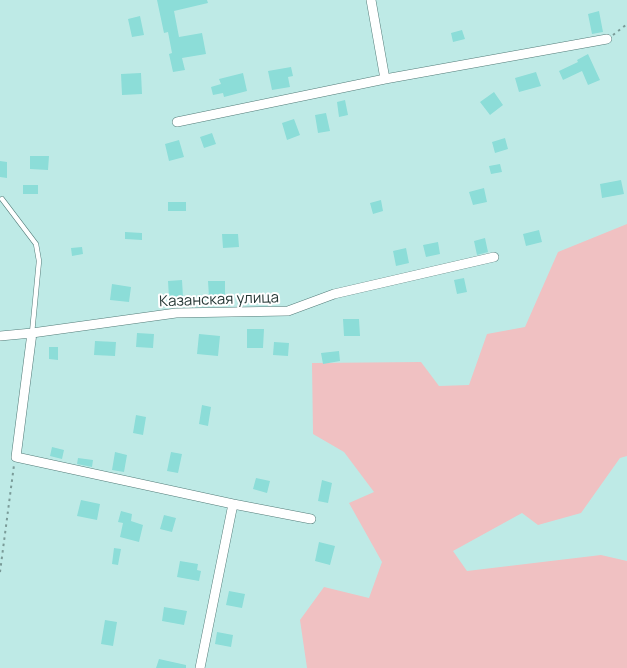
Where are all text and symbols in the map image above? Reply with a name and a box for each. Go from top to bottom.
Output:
street label: Казанская улица [159,289,279,311]

